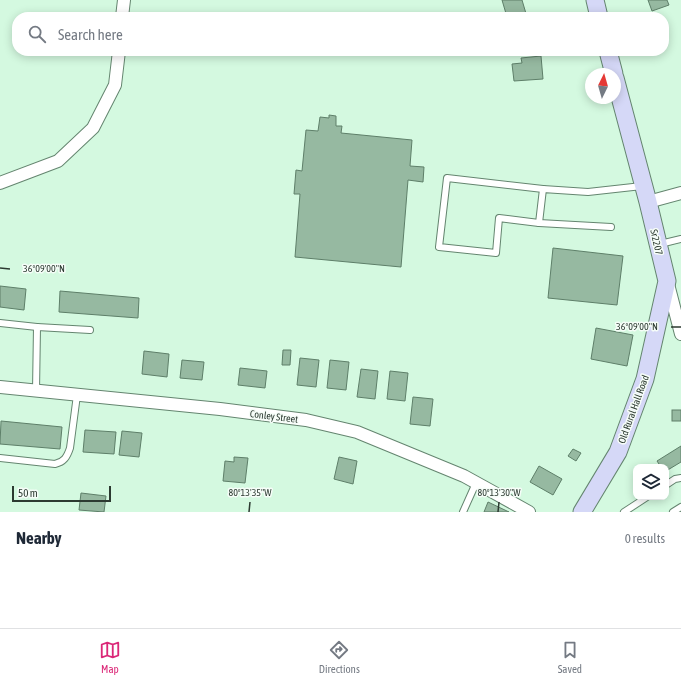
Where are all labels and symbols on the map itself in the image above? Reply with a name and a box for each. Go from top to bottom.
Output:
north arrow [585,68,621,104]
street label: Sr2207 [648,228,665,256]
text: 36°09'00"N [23,263,65,274]
text: 36°09'00"N [616,321,658,332]
street label: Old Rural Hall Road [616,373,651,445]
street label: Conley Street [249,408,299,425]
scale bar [12,484,111,503]
text: 80°13'35"W [228,487,272,498]
text: 80°13'30"W [477,487,521,498]

